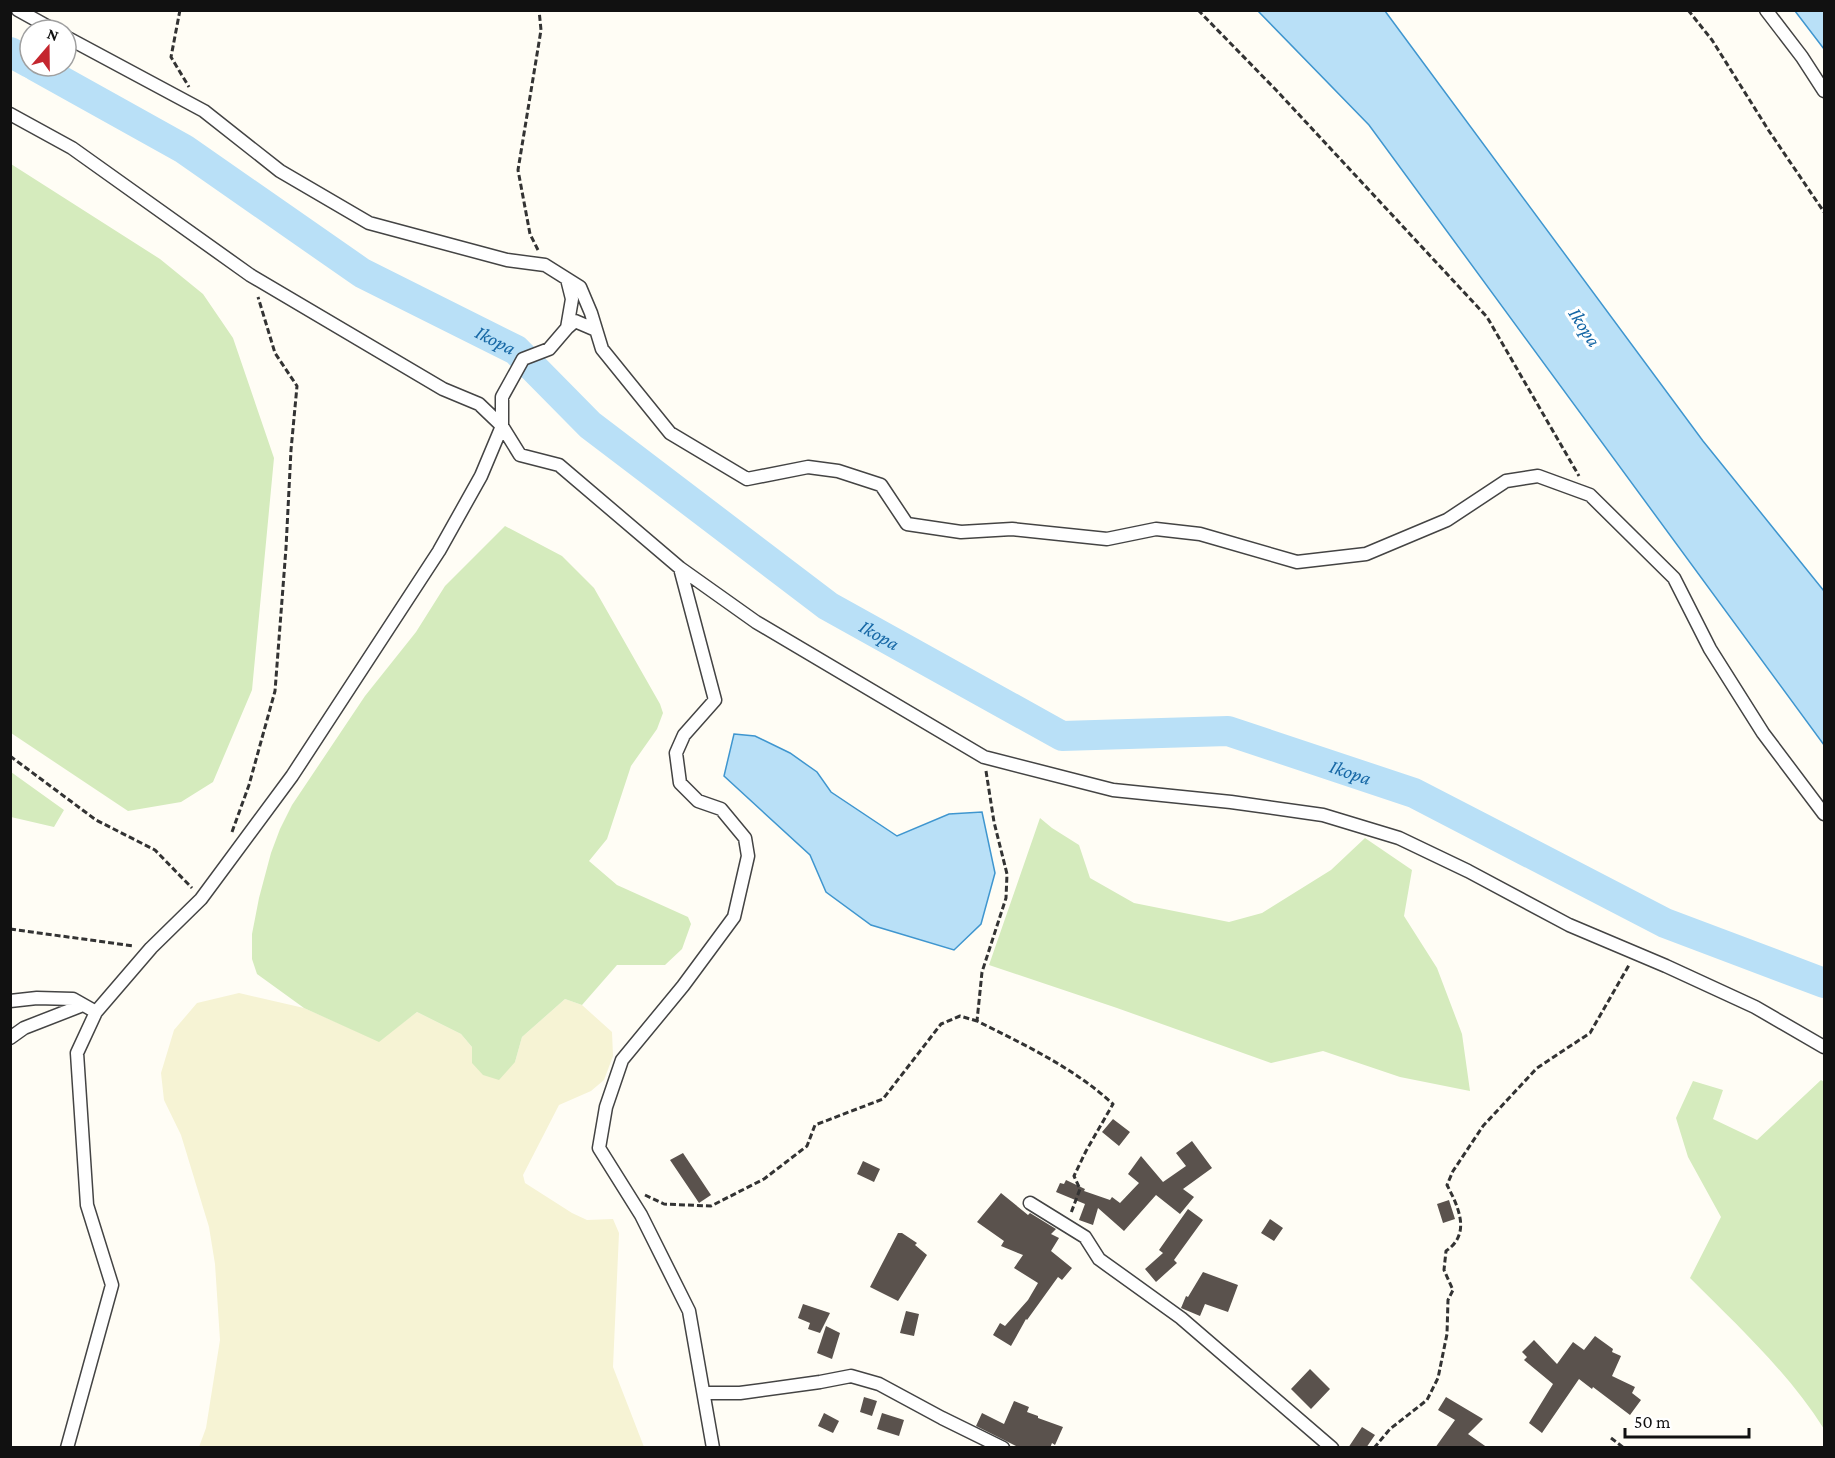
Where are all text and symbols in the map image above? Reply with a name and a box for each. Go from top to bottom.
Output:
north arrow [18,18,78,78]
text: N [45,25,61,44]
water label: Ikopa [1563,303,1606,351]
water label: Ikopa [472,321,519,359]
water label: Ikopa [856,615,903,654]
water label: Ikopa [1327,755,1374,789]
scale bar [1625,1401,1750,1439]
text: 50 m [1634,1412,1671,1432]

